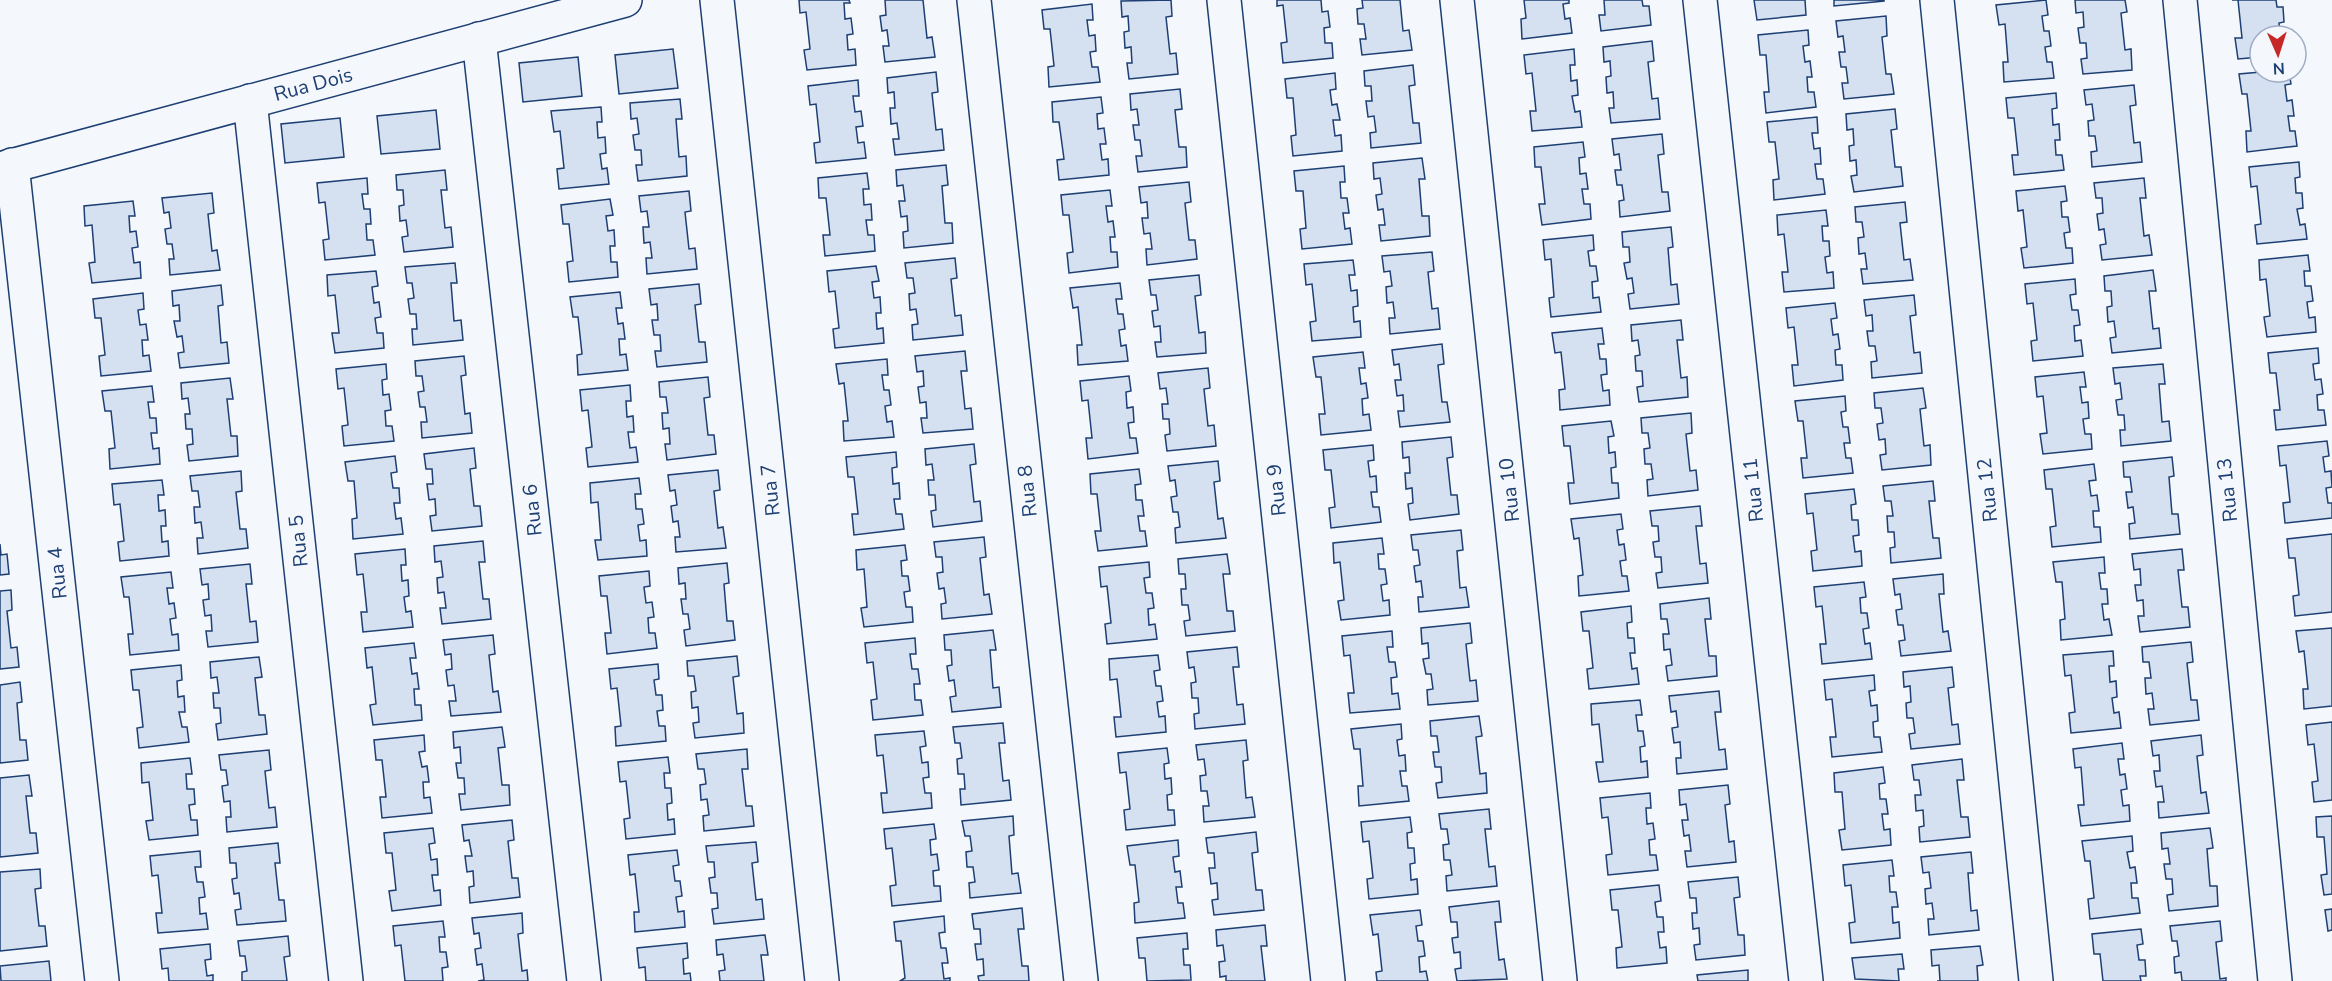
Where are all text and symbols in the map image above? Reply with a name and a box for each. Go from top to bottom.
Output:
north arrow [2248,24,2308,84]
text: N [2272,57,2285,79]
street label: Rua Dois [271,61,356,108]
street label: Rua 10 [1493,457,1526,523]
street label: Rua 11 [1737,457,1770,523]
street label: Rua 12 [1971,457,2004,523]
street label: Rua 13 [2211,457,2244,523]
street label: Rua 7 [754,463,787,517]
street label: Rua 9 [1260,463,1293,517]
street label: Rua 8 [1011,464,1044,518]
street label: Rua 6 [516,483,549,537]
street label: Rua 5 [282,514,315,568]
street label: Rua 4 [41,546,74,600]

